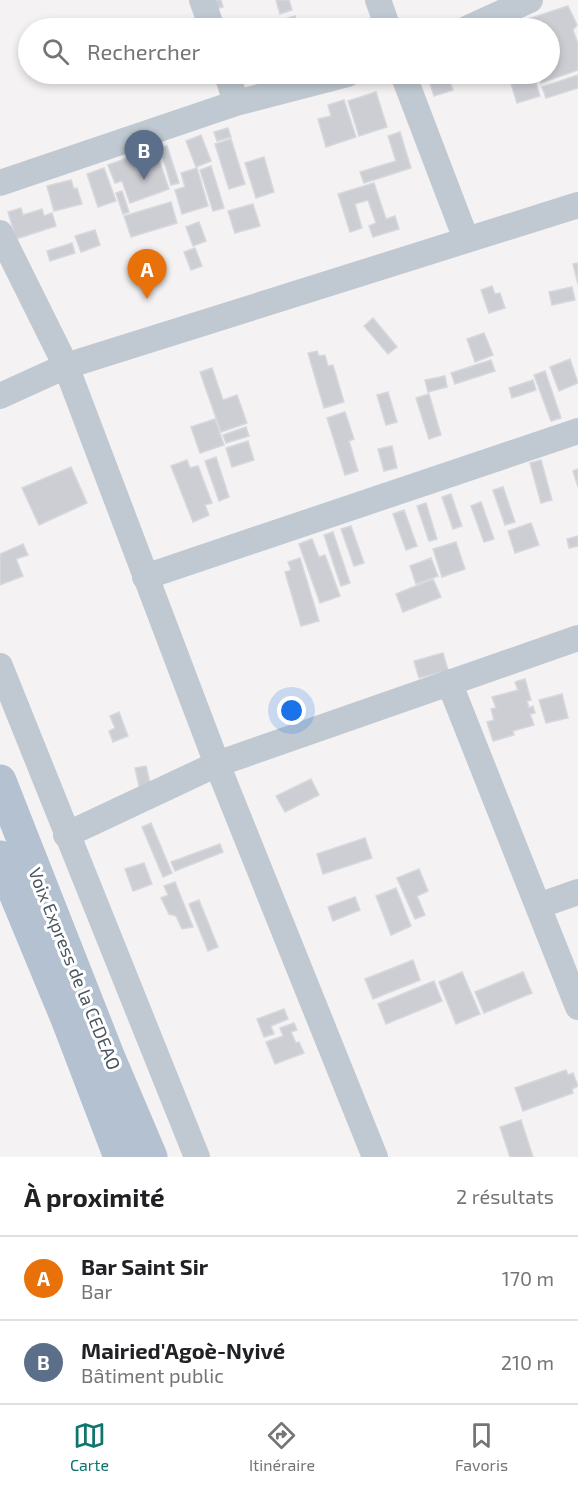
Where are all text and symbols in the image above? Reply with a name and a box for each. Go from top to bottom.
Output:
search box [18,18,560,84]
icon: search [39,35,72,68]
text: Rechercher [87,38,200,64]
pin: B [124,130,164,180]
pin: A [128,250,166,299]
your location [277,696,306,725]
street label: Voix Express de la CEDEAO [24,864,126,1073]
text: À proximité [24,1181,165,1212]
text: 2 résultats [456,1184,554,1208]
text: Bar Saint Sir [81,1253,208,1279]
text: A [37,1266,50,1290]
text: 170 m [502,1266,554,1290]
text: Bar [81,1279,112,1303]
text: Mairied'Agoè-Nyivé [81,1337,285,1363]
text: B [37,1350,50,1374]
text: 210 m [501,1350,554,1374]
text: Bâtiment public [81,1363,224,1387]
tab: Carte [70,1419,109,1474]
tab: Itinéraire [249,1419,315,1474]
tab: Favoris [455,1419,508,1474]

